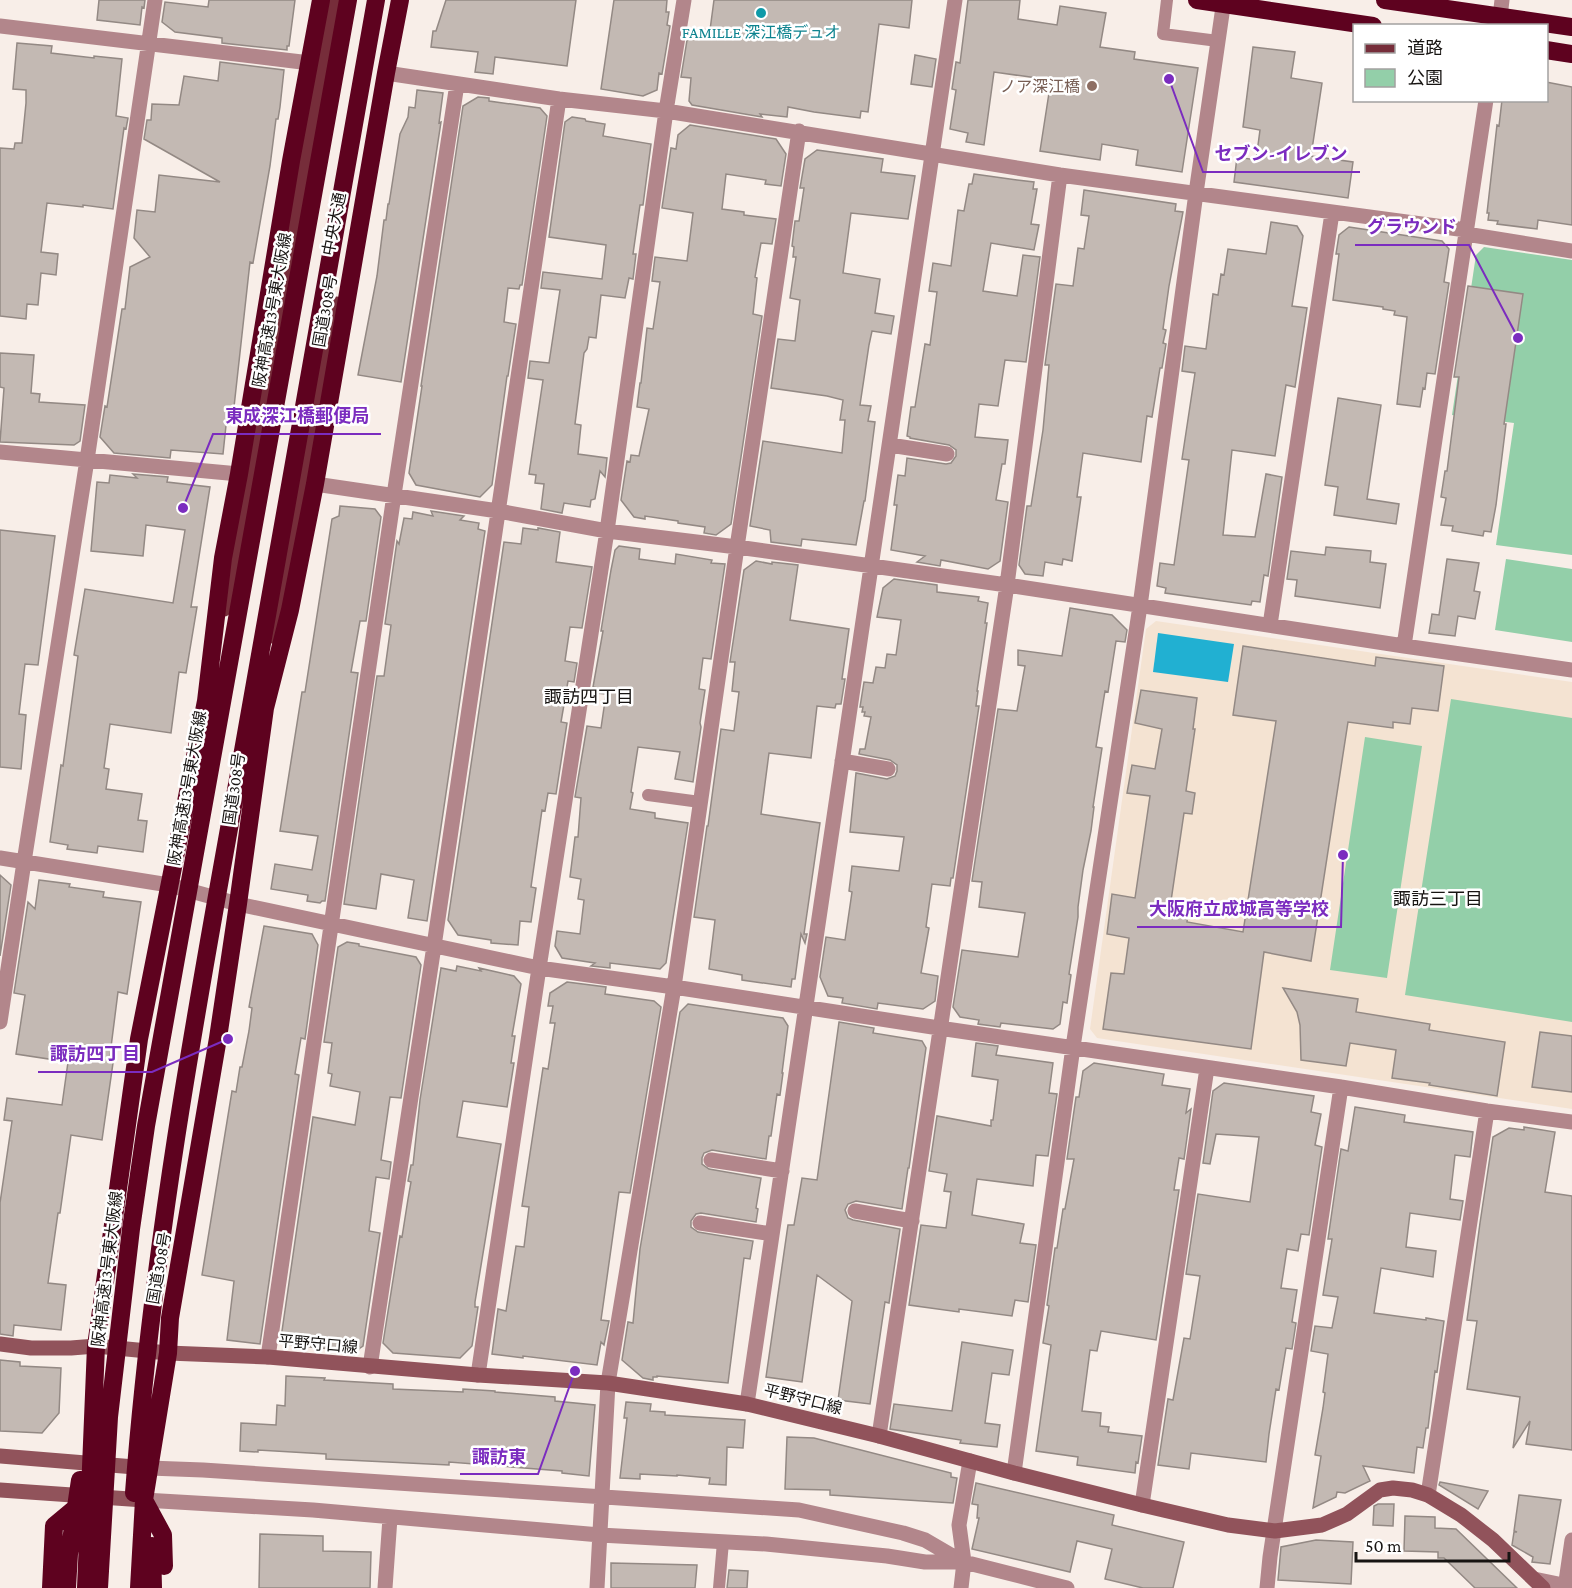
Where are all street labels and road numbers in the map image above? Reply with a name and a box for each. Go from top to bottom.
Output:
street label: 中央大通 [320,191,348,257]
street label: 阪神高速13号東大阪線 [250,231,294,389]
street label: 国道308号 [310,273,340,349]
street label: 阪神高速13号東大阪線 [165,709,209,867]
street label: 国道308号 [220,752,248,826]
street label: 阪神高速13号東大阪線 [89,1190,125,1348]
street label: 国道308号 [144,1230,174,1306]
street label: 平野守口線 [277,1332,359,1356]
street label: 平野守口線 [762,1381,844,1417]

